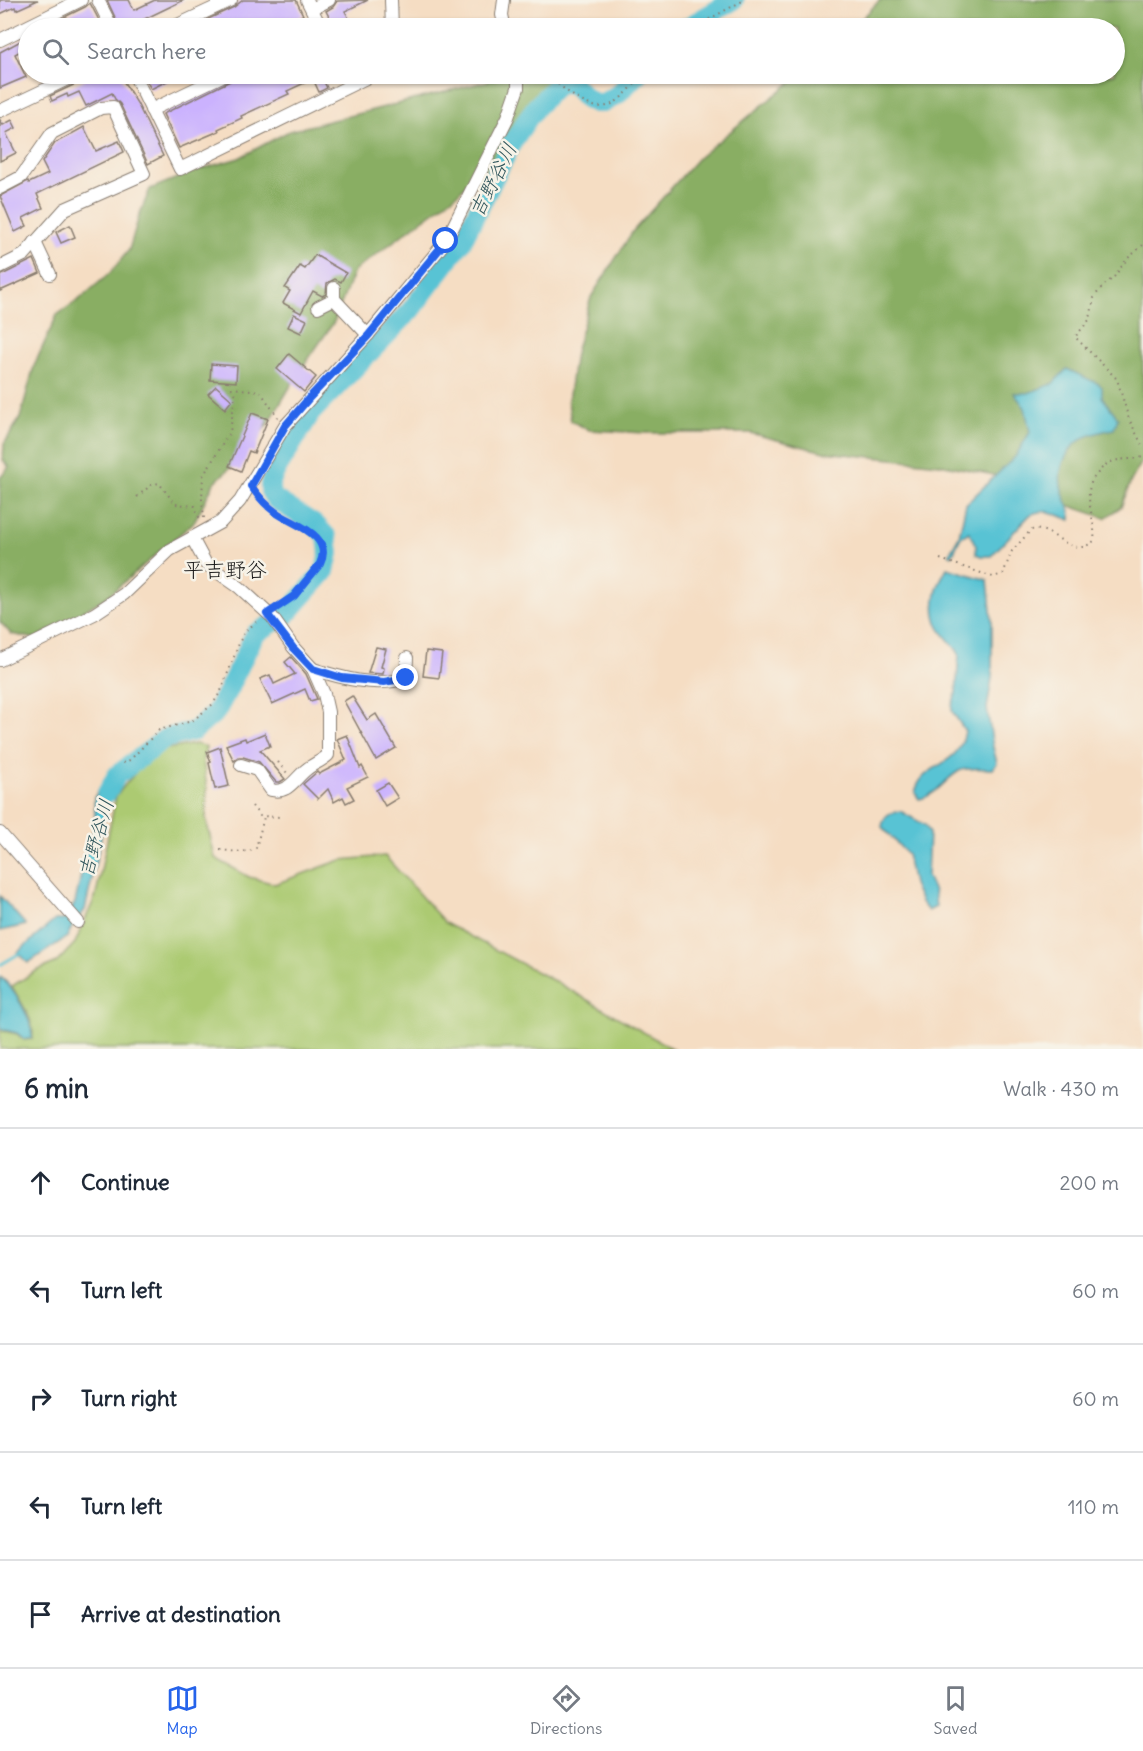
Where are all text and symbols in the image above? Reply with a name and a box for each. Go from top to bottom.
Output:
search box [18,18,1125,84]
icon: search [39,35,72,68]
text: Search here [87,37,206,65]
water label: 吉野谷川 [463,138,522,221]
route start [432,227,458,253]
district label: 平吉野谷 [183,556,267,583]
route end [392,664,418,690]
water label: 吉野谷川 [72,796,119,880]
text: 6 min [24,1072,89,1105]
text: Walk · 430 m [1003,1076,1119,1101]
icon: ahead [24,1166,57,1199]
text: Continue [81,1168,170,1196]
text: 200 m [1059,1170,1119,1195]
icon: left [24,1274,57,1307]
text: Turn left [81,1276,162,1304]
text: 60 m [1072,1278,1119,1303]
icon: right [24,1382,57,1415]
text: Turn right [81,1384,177,1412]
text: 60 m [1072,1386,1119,1411]
icon: left [24,1490,57,1523]
text: Turn left [81,1492,162,1520]
text: 110 m [1068,1494,1119,1519]
icon: arrive [24,1598,57,1631]
text: Arrive at destination [81,1600,281,1628]
tab: Map [166,1682,199,1738]
tab: Directions [530,1682,602,1738]
tab: Saved [934,1682,977,1738]

